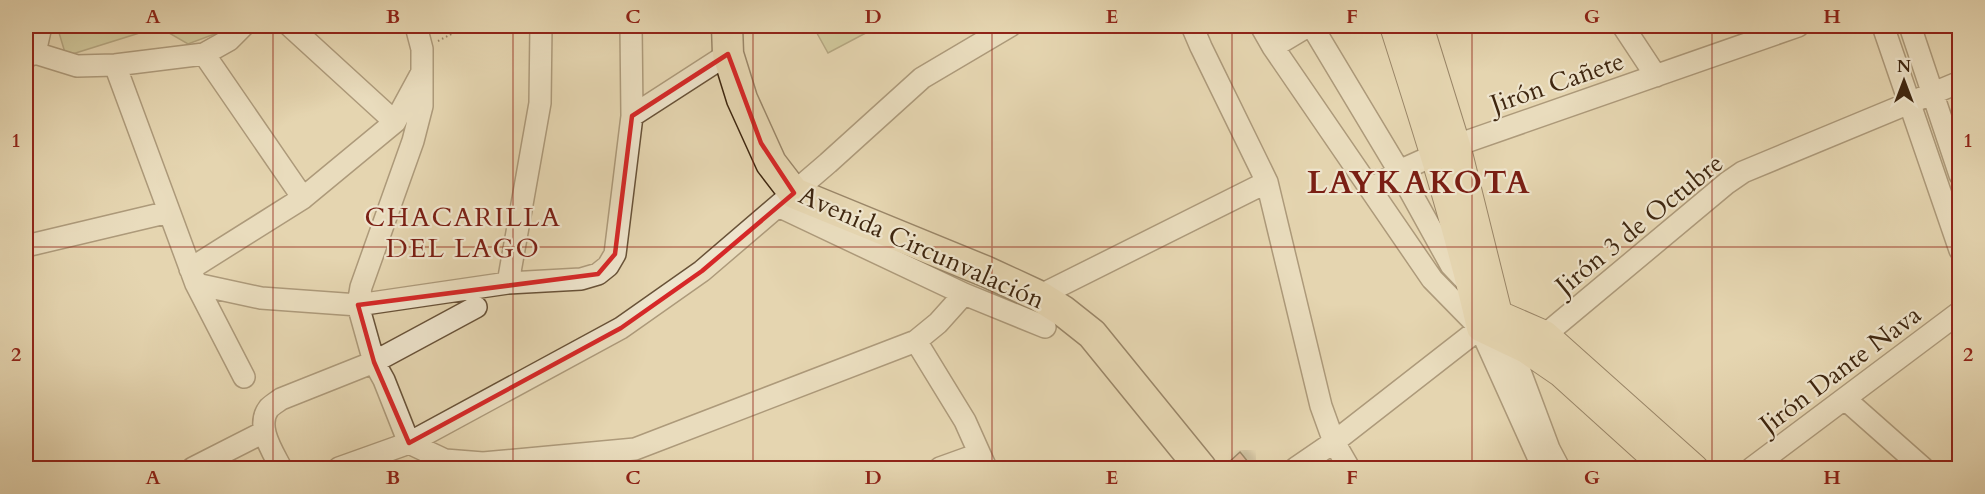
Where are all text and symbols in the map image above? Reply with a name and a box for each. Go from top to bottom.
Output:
text: A [145,3,161,30]
text: B [386,3,400,30]
text: C [625,3,641,30]
text: D [864,3,882,30]
text: E [1106,3,1118,30]
text: F [1346,3,1358,30]
text: G [1584,3,1600,30]
text: H [1823,3,1841,30]
street label: Jirón Cañete [1482,43,1629,123]
north arrow [1874,51,1934,111]
text: N [1897,56,1911,78]
text: 1 [11,127,21,154]
text: 1 [1963,127,1973,154]
street label: Jirón 3 de Octubre [1545,146,1731,305]
district label: LAYKAKOTA [1307,161,1531,205]
street label: Avenida Circunvalación [793,177,1050,318]
district label: CHACARILLA DEL LAGO [364,199,562,267]
street label: Jirón Dante Nava [1749,297,1928,444]
text: 2 [11,341,21,368]
text: 2 [1963,341,1973,368]
text: A [145,464,161,491]
text: B [386,464,400,491]
text: C [625,464,641,491]
text: D [864,464,882,491]
text: E [1106,464,1118,491]
text: F [1346,464,1358,491]
text: G [1584,464,1600,491]
text: H [1823,464,1841,491]

